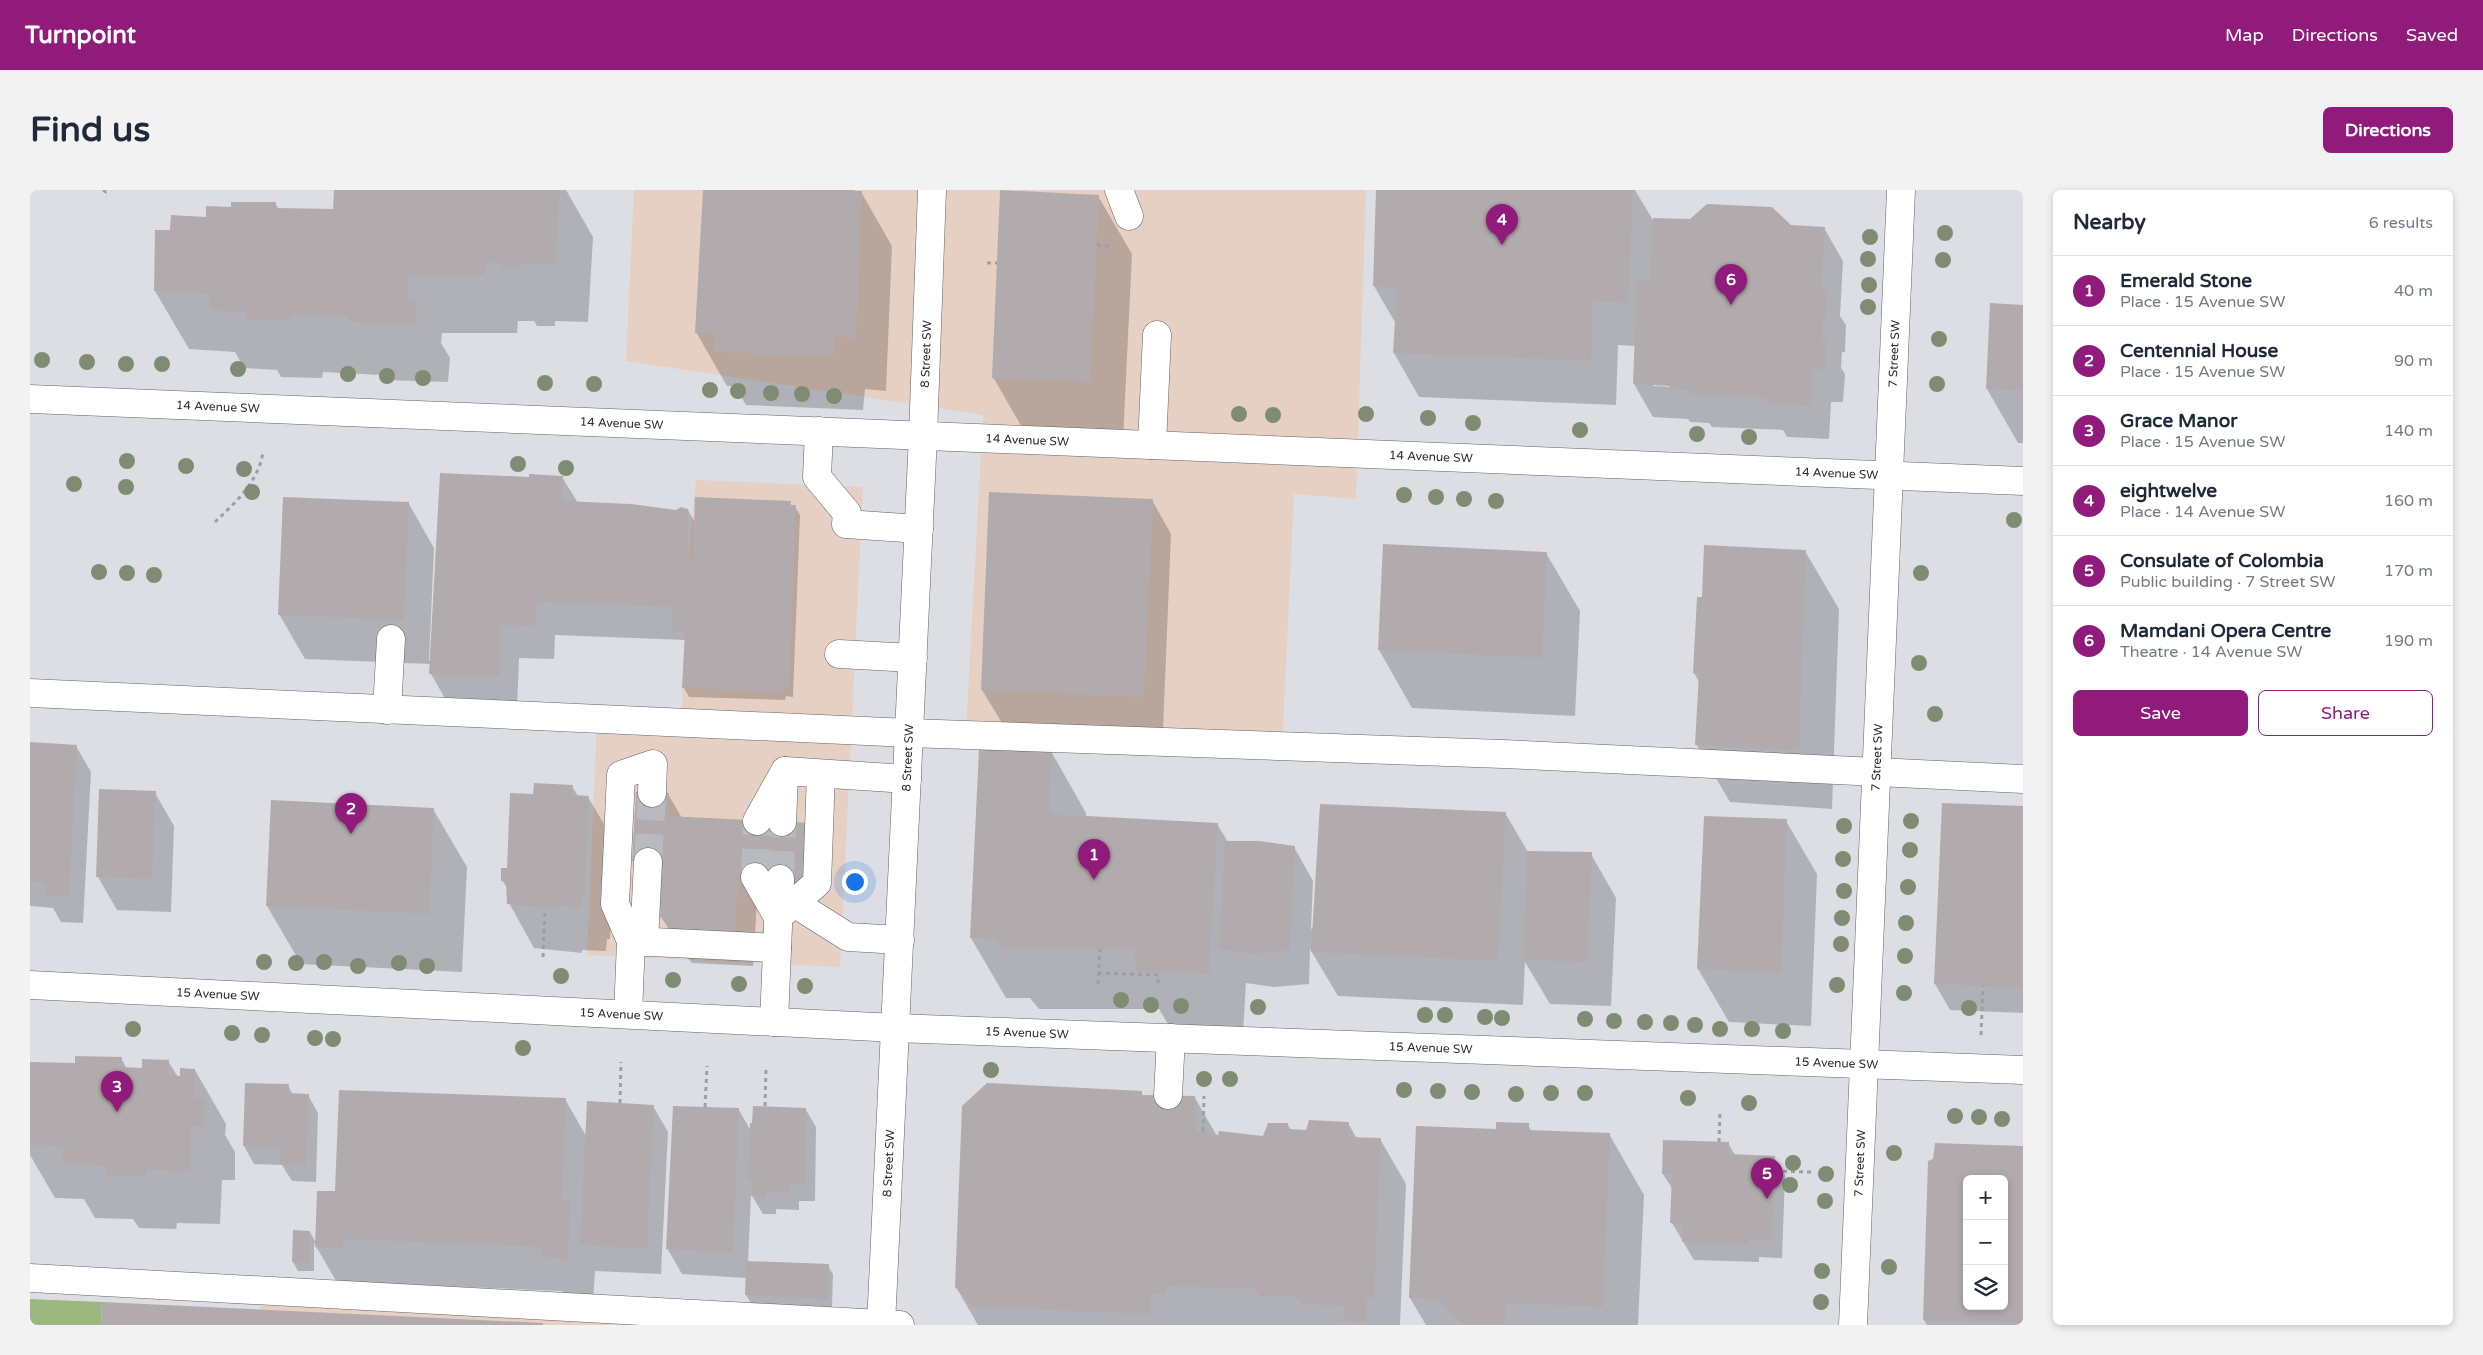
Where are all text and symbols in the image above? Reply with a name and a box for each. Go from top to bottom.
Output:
text: Turnpoint [25,21,136,50]
text: Map [2225,24,2264,46]
text: Directions [2292,24,2378,46]
text: Saved [2406,24,2458,46]
button: Directions [2323,107,2453,153]
text: Find us [30,109,150,151]
pin: 4 [1486,204,1518,245]
text: Nearby [2073,210,2146,235]
text: 6 results [2369,213,2433,233]
pin: 6 [1715,264,1747,305]
text: Emerald Stone [2120,270,2252,292]
text: 1 [2084,281,2094,301]
text: 40 m [2394,281,2433,301]
text: Place · 15 Avenue SW [2120,292,2285,312]
street label: 8 Street SW [918,320,934,388]
street label: 7 Street SW [1886,320,1902,388]
text: Centennial House [2120,340,2278,362]
text: 2 [2084,351,2094,371]
text: 90 m [2394,351,2433,371]
text: Place · 15 Avenue SW [2120,362,2285,382]
street label: 14 Avenue SW [176,398,260,415]
text: Grace Manor [2120,410,2238,432]
street label: 14 Avenue SW [579,415,664,432]
text: 3 [2084,421,2094,441]
text: 140 m [2384,421,2433,441]
street label: 14 Avenue SW [985,431,1069,449]
text: Place · 15 Avenue SW [2120,432,2285,452]
street label: 14 Avenue SW [1389,448,1473,465]
street label: 14 Avenue SW [1794,465,1879,482]
text: eightwelve [2120,480,2217,502]
text: 4 [2084,491,2094,511]
text: 160 m [2384,491,2433,511]
text: Place · 14 Avenue SW [2120,502,2285,522]
text: Consulate of Colombia [2120,550,2324,572]
text: 5 [2084,561,2094,581]
text: 170 m [2384,561,2433,581]
text: Public building · 7 Street SW [2120,572,2335,592]
text: Mamdani Opera Centre [2120,620,2331,642]
text: 6 [2084,631,2094,651]
text: 190 m [2384,631,2433,651]
text: Theatre · 14 Avenue SW [2120,642,2303,662]
button: Save [2073,690,2248,736]
button: Share [2258,690,2433,736]
street label: 8 Street SW [899,723,916,792]
street label: 7 Street SW [1869,723,1885,792]
pin: 2 [335,793,367,834]
pin: 1 [1078,839,1110,880]
your location [842,869,868,895]
street label: 15 Avenue SW [176,985,260,1003]
street label: 15 Avenue SW [579,1005,664,1023]
street label: 15 Avenue SW [985,1024,1069,1041]
street label: 15 Avenue SW [1388,1039,1473,1056]
street label: 15 Avenue SW [1794,1054,1878,1072]
pin: 3 [101,1071,133,1112]
street label: 8 Street SW [880,1129,897,1197]
street label: 7 Street SW [1851,1129,1868,1197]
pin: 5 [1751,1158,1783,1199]
map controls [1963,1175,2008,1310]
button: + [1963,1175,2008,1220]
button: − [1963,1220,2008,1265]
button: layers [1963,1265,2008,1310]

